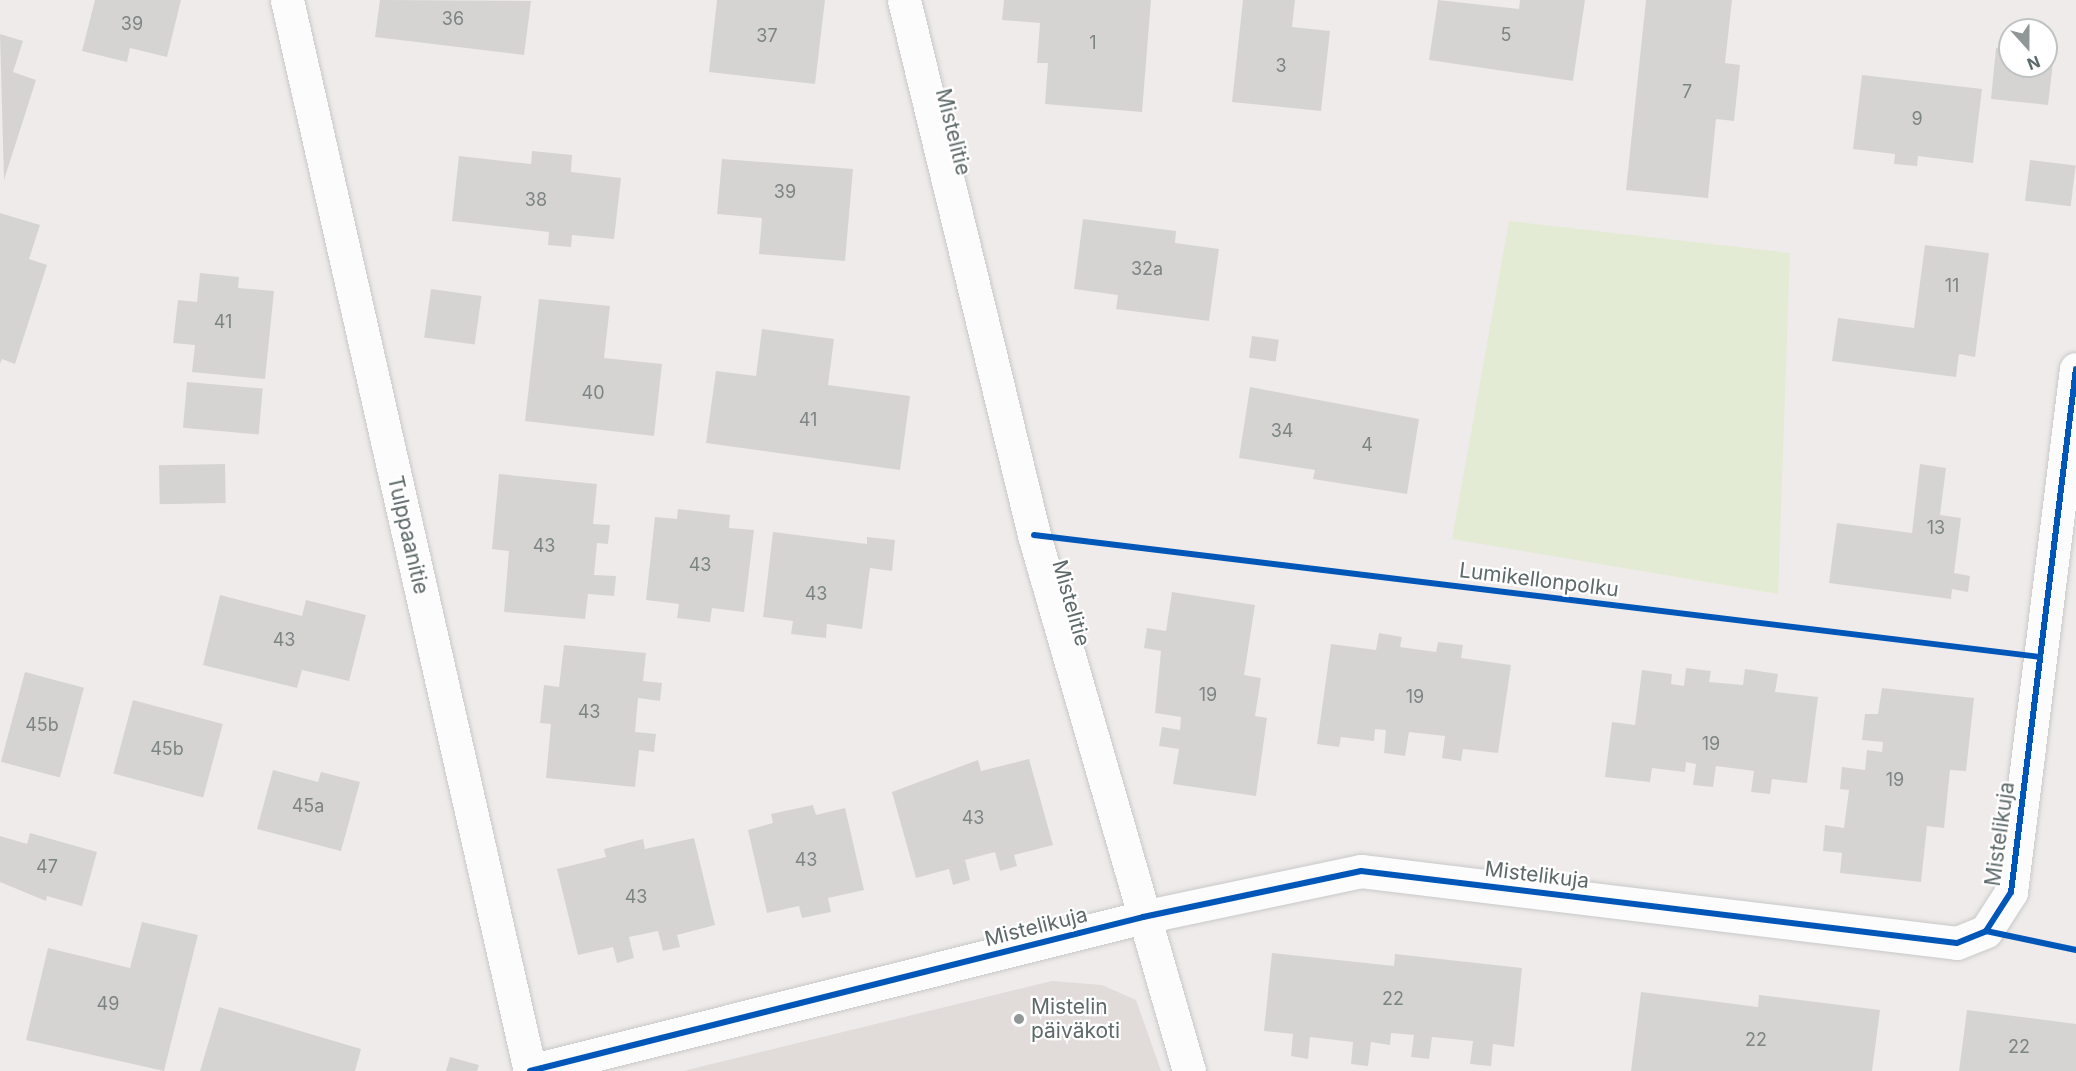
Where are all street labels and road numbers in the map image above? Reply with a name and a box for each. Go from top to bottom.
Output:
street label: Mistelitie [930,86,976,178]
street label: Tulppaanitie [382,473,434,597]
street label: Mistelitie [1047,557,1095,649]
street label: Lumikellonpolku [1458,558,1620,602]
street label: Mistelikuja [1980,780,2020,888]
street label: Mistelikuja [1483,856,1591,894]
street label: Mistelikuja [982,902,1090,952]

